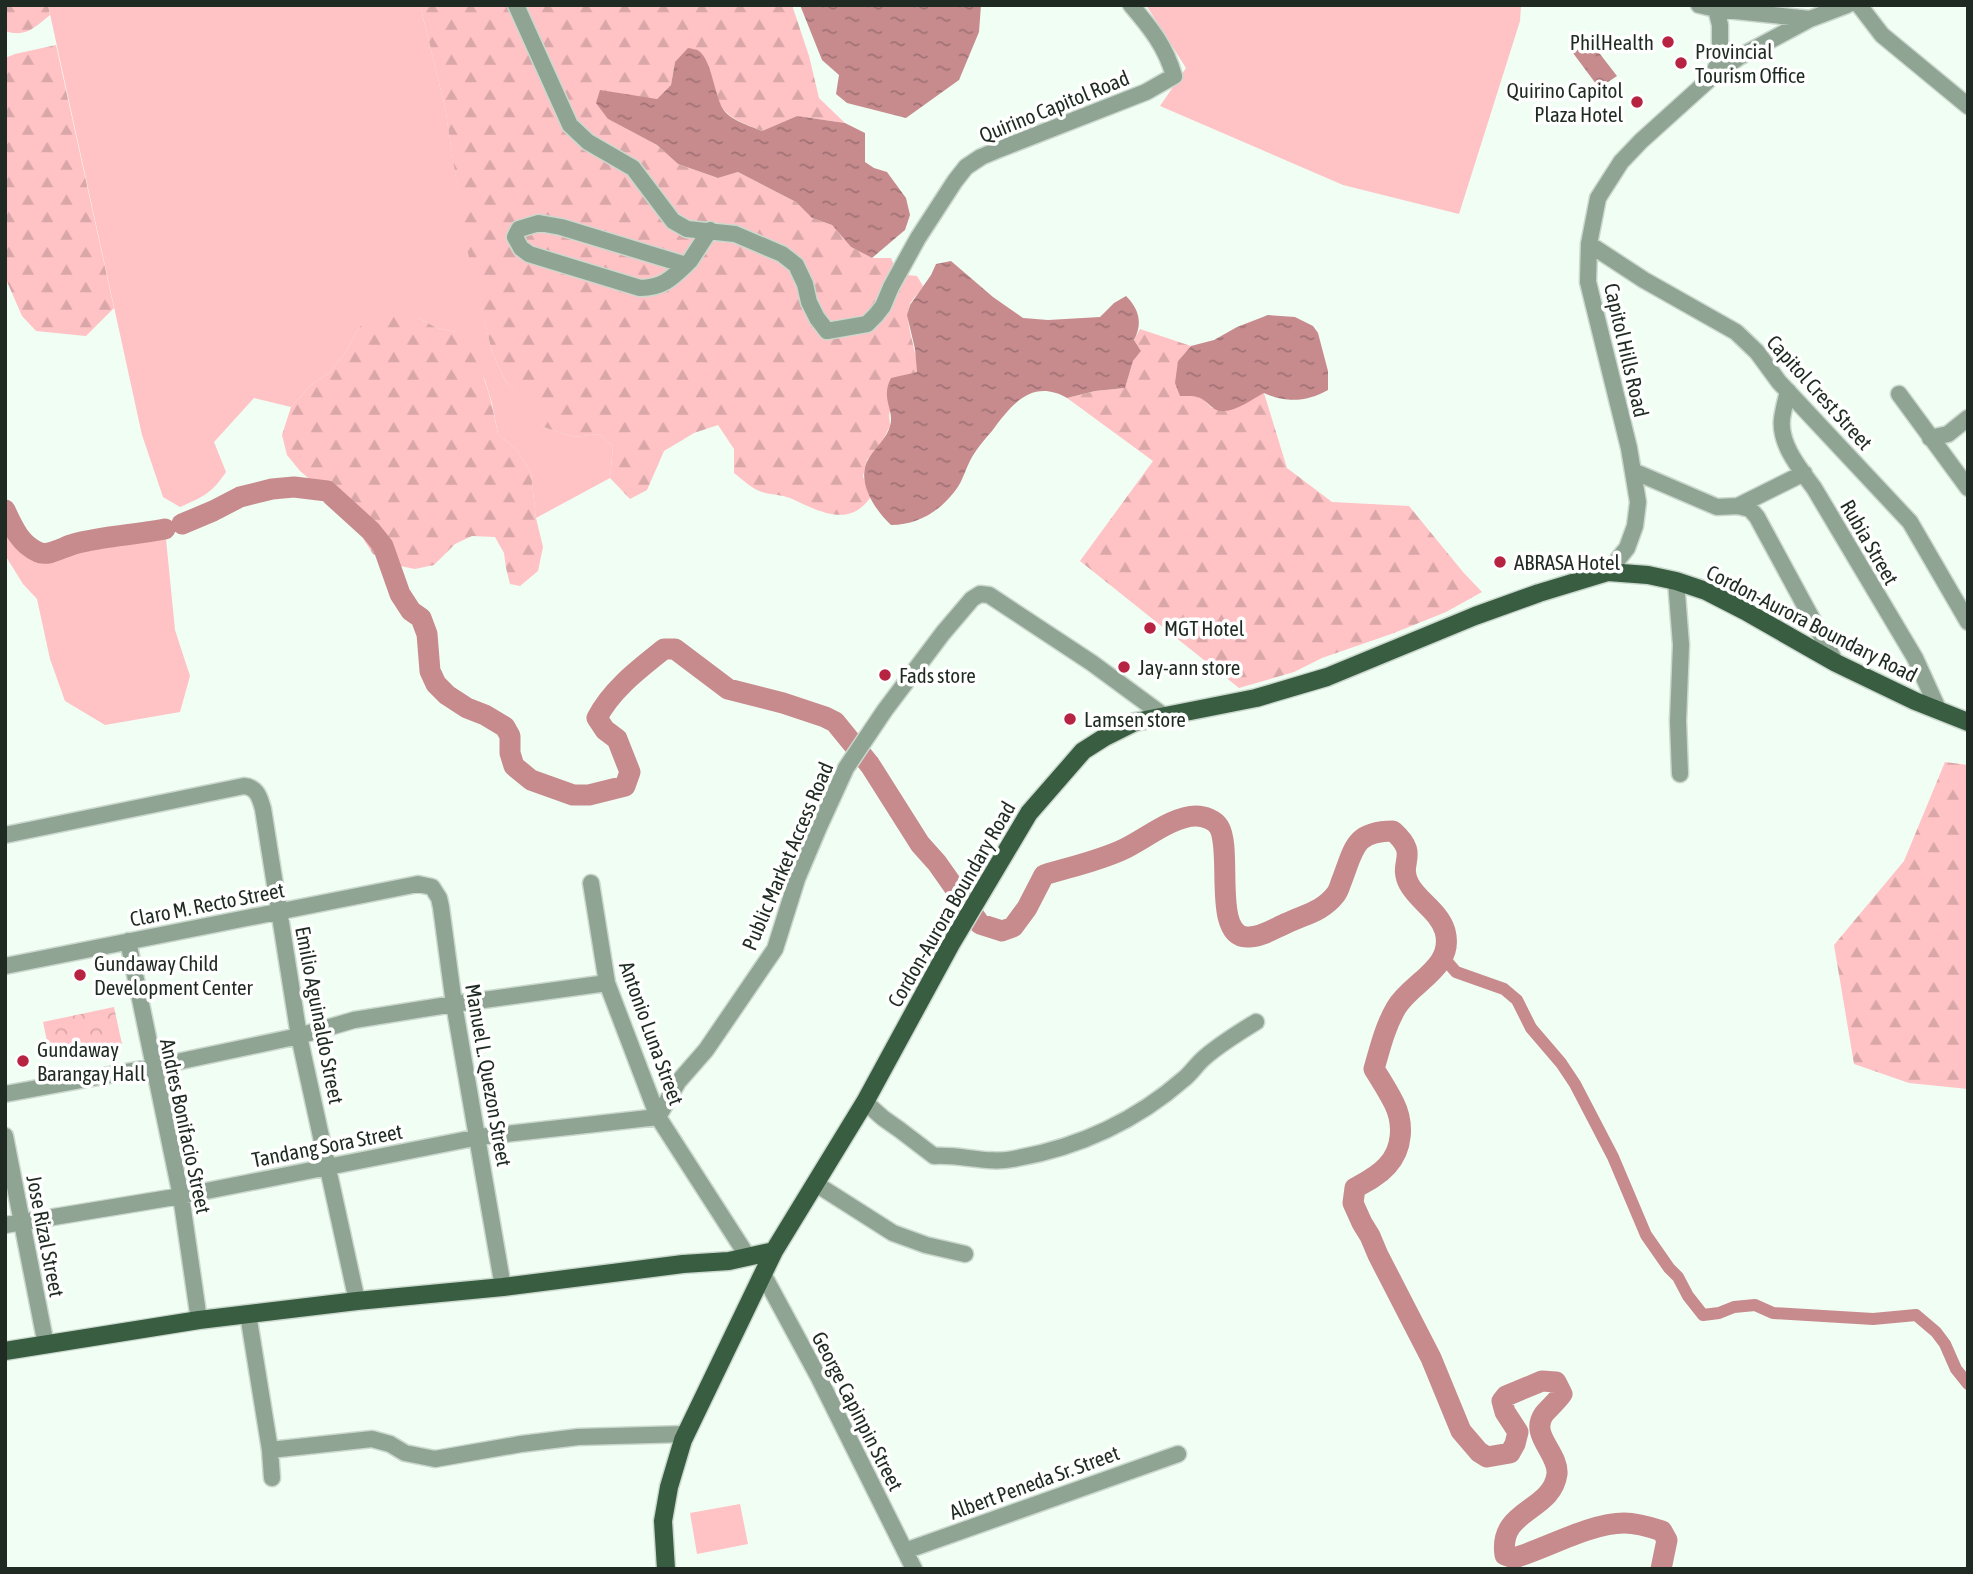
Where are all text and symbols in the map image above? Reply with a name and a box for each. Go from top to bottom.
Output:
place label: PhilHealth [1570,30,1654,54]
marker: PhilHealth [1660,34,1676,50]
place label: Provincial Tourism Office [1695,39,1805,87]
marker: Provincial Tourism Office [1673,55,1689,71]
street label: Quirino Capitol Road [976,65,1132,147]
place label: Quirino Capitol Plaza Hotel [1507,78,1623,126]
marker: Quirino Capitol Plaza Hotel [1629,94,1645,110]
street label: Capitol Hills Road [1600,281,1654,419]
street label: Capitol Crest Street [1762,330,1878,454]
street label: Rubia Street [1836,495,1904,589]
place label: ABRASA Hotel [1514,550,1620,574]
marker: ABRASA Hotel [1492,554,1508,570]
street label: Cordon-Aurora Boundary Road [1703,559,1921,687]
place label: MGT Hotel [1164,616,1245,640]
marker: MGT Hotel [1142,620,1158,636]
place label: Jay-ann store [1138,655,1240,679]
marker: Jay-ann store [1116,659,1132,675]
place label: Fads store [899,663,976,687]
marker: Fads store [877,667,893,683]
place label: Lamsen store [1084,707,1186,731]
marker: Lamsen store [1062,711,1078,727]
street label: Public Market Access Road [737,758,837,954]
street label: Cordon-Aurora Boundary Road [882,797,1020,1011]
street label: Claro M. Recto Street [128,877,286,931]
street label: Emilio Aguinaldo Street [291,924,349,1106]
place label: Gundaway Child Development Center [94,951,254,999]
street label: Antonio Luna Street [615,958,689,1108]
marker: Gundaway Child Development Center [72,967,88,983]
street label: Manuel L. Quezon Street [461,982,517,1168]
street label: Andres Bonifacio Street [156,1036,216,1216]
place label: Gundaway Barangay Hall [37,1037,146,1085]
marker: Gundaway Barangay Hall [15,1053,31,1069]
street label: Tandang Sora Street [250,1119,404,1171]
street label: Jose Rizal Street [22,1173,70,1299]
street label: George Capinpin Street [808,1328,908,1494]
street label: Albert Peneda Sr. Street [946,1440,1122,1524]

